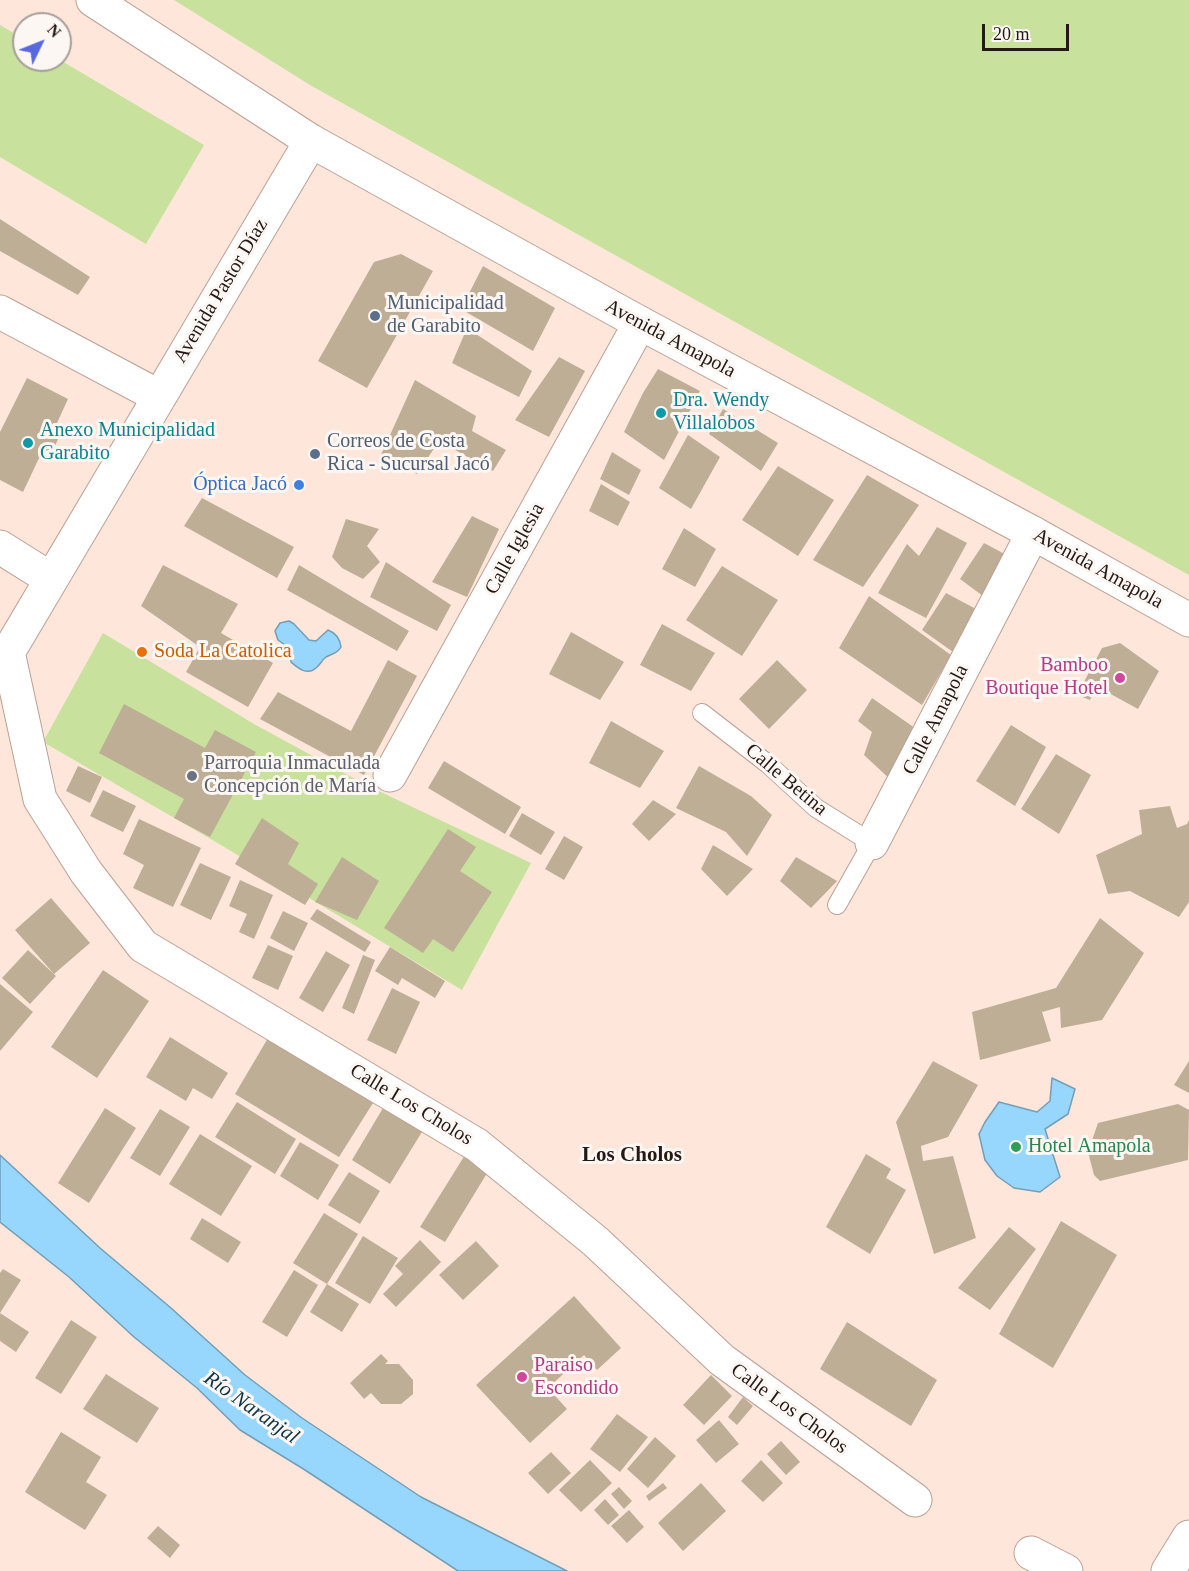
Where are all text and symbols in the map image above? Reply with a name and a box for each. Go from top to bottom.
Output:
north arrow [12,12,72,72]
scale bar [985,12,1072,50]
text: N [44,21,64,41]
text: 20 m [993,24,1030,44]
street label: Avenida Pastor Díaz [168,215,274,367]
place label: Municipalidad de Garabito [387,292,504,339]
street label: Avenida Amapola [601,294,739,384]
marker: Municipalidad de Garabito [368,309,382,323]
place label: Dra. Wendy Villalobos [673,389,769,436]
marker: Dra. Wendy Villalobos [654,406,668,420]
place label: Anexo Municipalidad Garabito [40,419,215,466]
place label: Correos de Costa Rica - Sucursal Jacó [327,430,490,477]
marker: Anexo Municipalidad Garabito [21,436,35,450]
marker: Correos de Costa Rica - Sucursal Jacó [308,447,322,461]
place label: Óptica Jacó [193,473,287,497]
marker: Óptica Jacó [292,478,306,492]
street label: Calle Iglesia [480,499,550,599]
street label: Avenida Amapola [1029,523,1167,615]
place label: Soda La Catolica [154,640,292,664]
marker: Soda La Catolica [135,645,149,659]
place label: Bamboo Boutique Hotel [985,654,1108,701]
street label: Calle Amapola [898,661,974,779]
marker: Bamboo Boutique Hotel [1113,671,1127,685]
street label: Calle Betina [740,739,832,821]
place label: Parroquia Inmaculada Concepción de María [204,752,380,799]
marker: Parroquia Inmaculada Concepción de María [185,769,199,783]
street label: Calle Los Cholos [345,1059,477,1151]
place label: Hotel Amapola [1028,1135,1151,1159]
marker: Hotel Amapola [1009,1140,1023,1154]
district label: Los Cholos [582,1143,682,1169]
place label: Paraiso Escondido [534,1354,618,1401]
street label: Calle Los Cholos [726,1358,852,1460]
water label: Río Naranjal [199,1366,303,1450]
marker: Paraiso Escondido [515,1370,529,1384]

